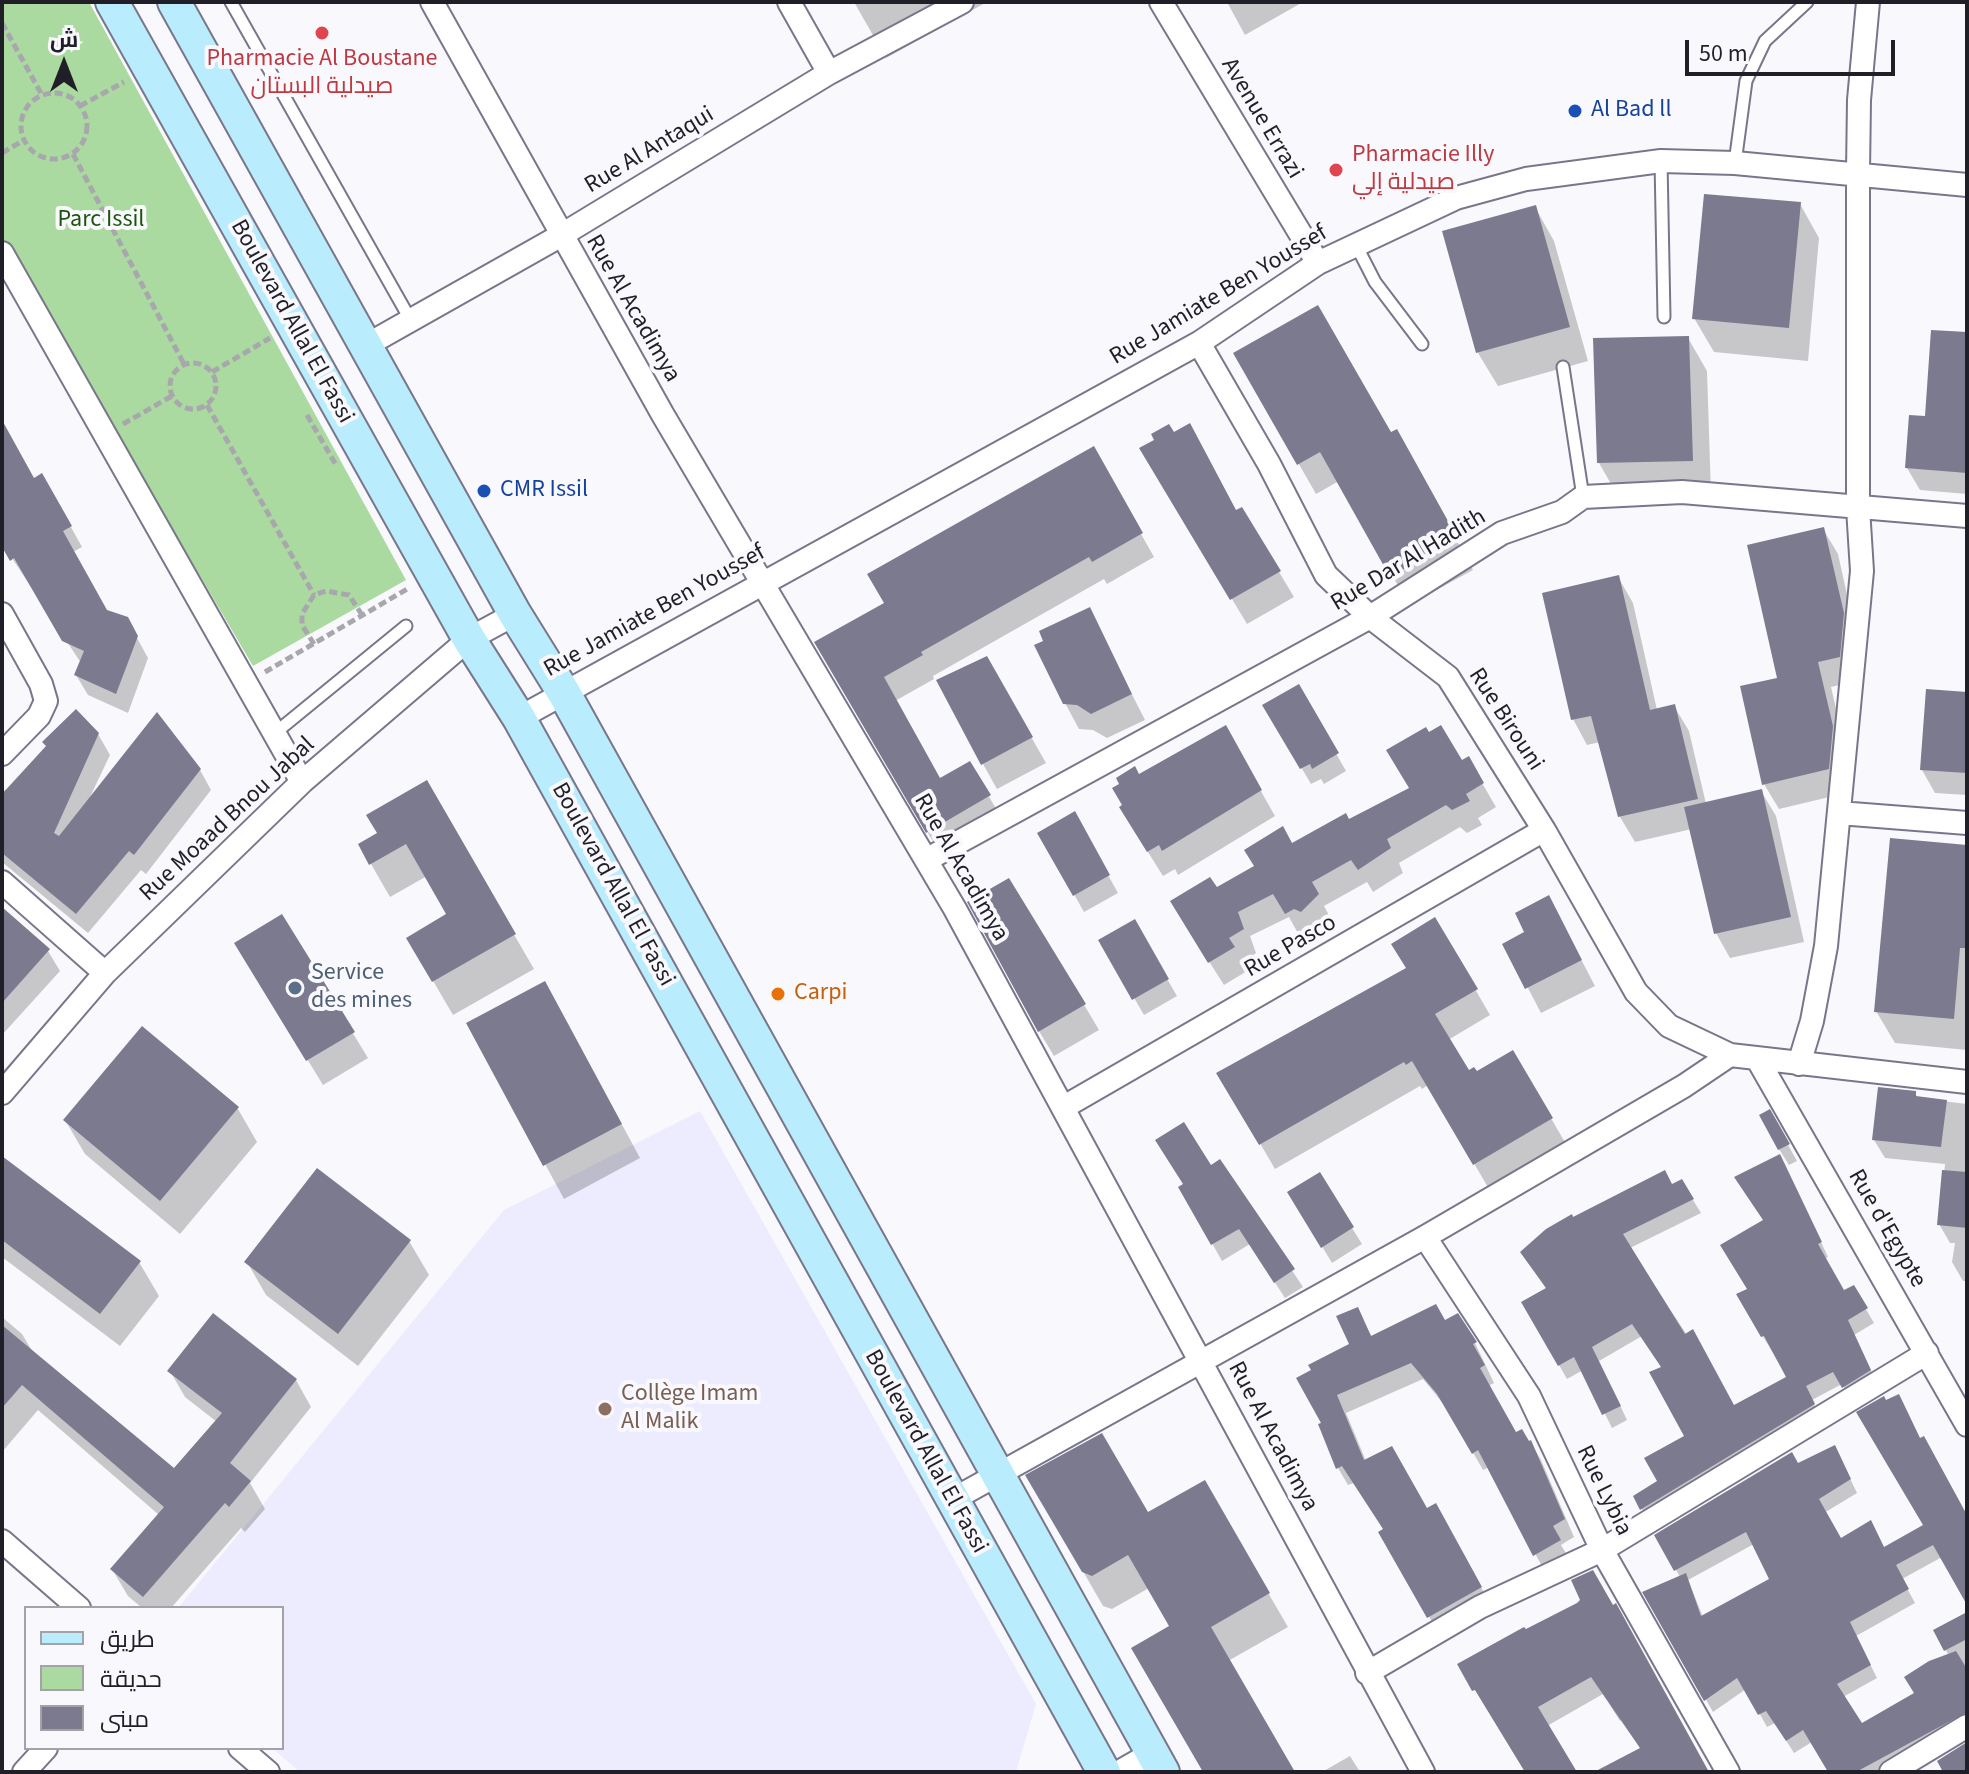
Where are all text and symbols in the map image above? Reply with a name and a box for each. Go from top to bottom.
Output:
north arrow [24,24,104,104]
text: ش [50,24,78,56]
marker: Pharmacie Al Boustane صيدلية البستان [313,24,331,42]
scale bar [1689,24,1899,74]
text: 50 m [1699,36,1748,71]
place label: Pharmacie Al Boustane صيدلية البستان [206,46,438,102]
street label: Avenue Errazi [1214,53,1308,185]
place label: Al Bad ll [1591,97,1672,125]
street label: Rue Al Antaqui [580,101,720,201]
marker: Al Bad ll [1566,102,1584,120]
place label: Pharmacie Illy صيدلية إلي [1352,142,1494,198]
marker: Pharmacie Illy صيدلية إلي [1327,161,1345,179]
park label: Parc Issil [58,207,144,235]
street label: Boulevard Allal El Fassi [223,215,359,429]
street label: Rue Jamiate Ben Youssef [1105,220,1333,372]
street label: Rue Al Acadimya [578,230,686,388]
place label: CMR Issil [500,477,588,505]
marker: CMR Issil [475,482,493,500]
street label: Rue Dar Al Hadith [1326,503,1492,619]
street label: Rue Jamiate Ben Youssef [539,539,771,685]
street label: Rue Birouni [1461,663,1549,777]
street label: Rue Moaad Bnou Jabal [135,731,321,909]
street label: Boulevard Allal El Fassi [544,778,680,992]
street label: Rue Al Acadimya [906,789,1014,947]
street label: Rue Pasco [1240,909,1342,985]
place label: Service des mines [311,960,412,1016]
marker: Service des mines [286,979,304,997]
place label: Carpi [794,980,847,1008]
marker: Carpi [769,985,787,1003]
street label: Rue d'Egypte [1841,1165,1931,1293]
street label: Boulevard Allal El Fassi [857,1345,993,1559]
street label: Rue Al Acadimya [1221,1357,1323,1517]
place label: Collège Imam Al Malik [621,1381,758,1437]
marker: Collège Imam Al Malik [596,1400,614,1418]
street label: Rue Lybia [1569,1441,1637,1541]
legend [24,1606,284,1750]
text: طريق [100,1622,155,1657]
text: حديقة [100,1662,162,1697]
text: مبنى [100,1702,149,1737]

